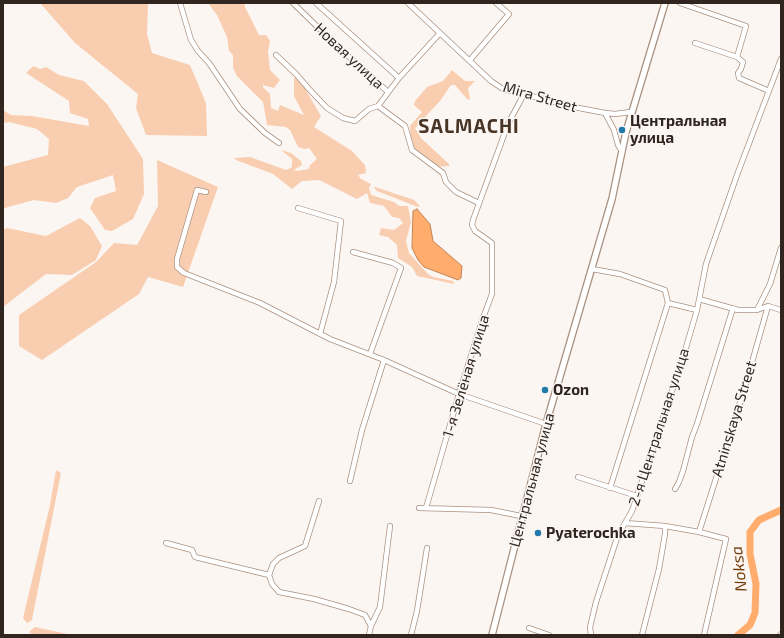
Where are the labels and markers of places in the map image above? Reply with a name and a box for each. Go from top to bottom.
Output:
place label: Центральная улица [630,112,727,147]
marker: Центральная улица [617,125,627,135]
place label: Ozon [553,381,589,399]
marker: Ozon [540,385,550,395]
place label: Pyaterochka [546,524,636,542]
marker: Pyaterochka [533,528,543,538]

